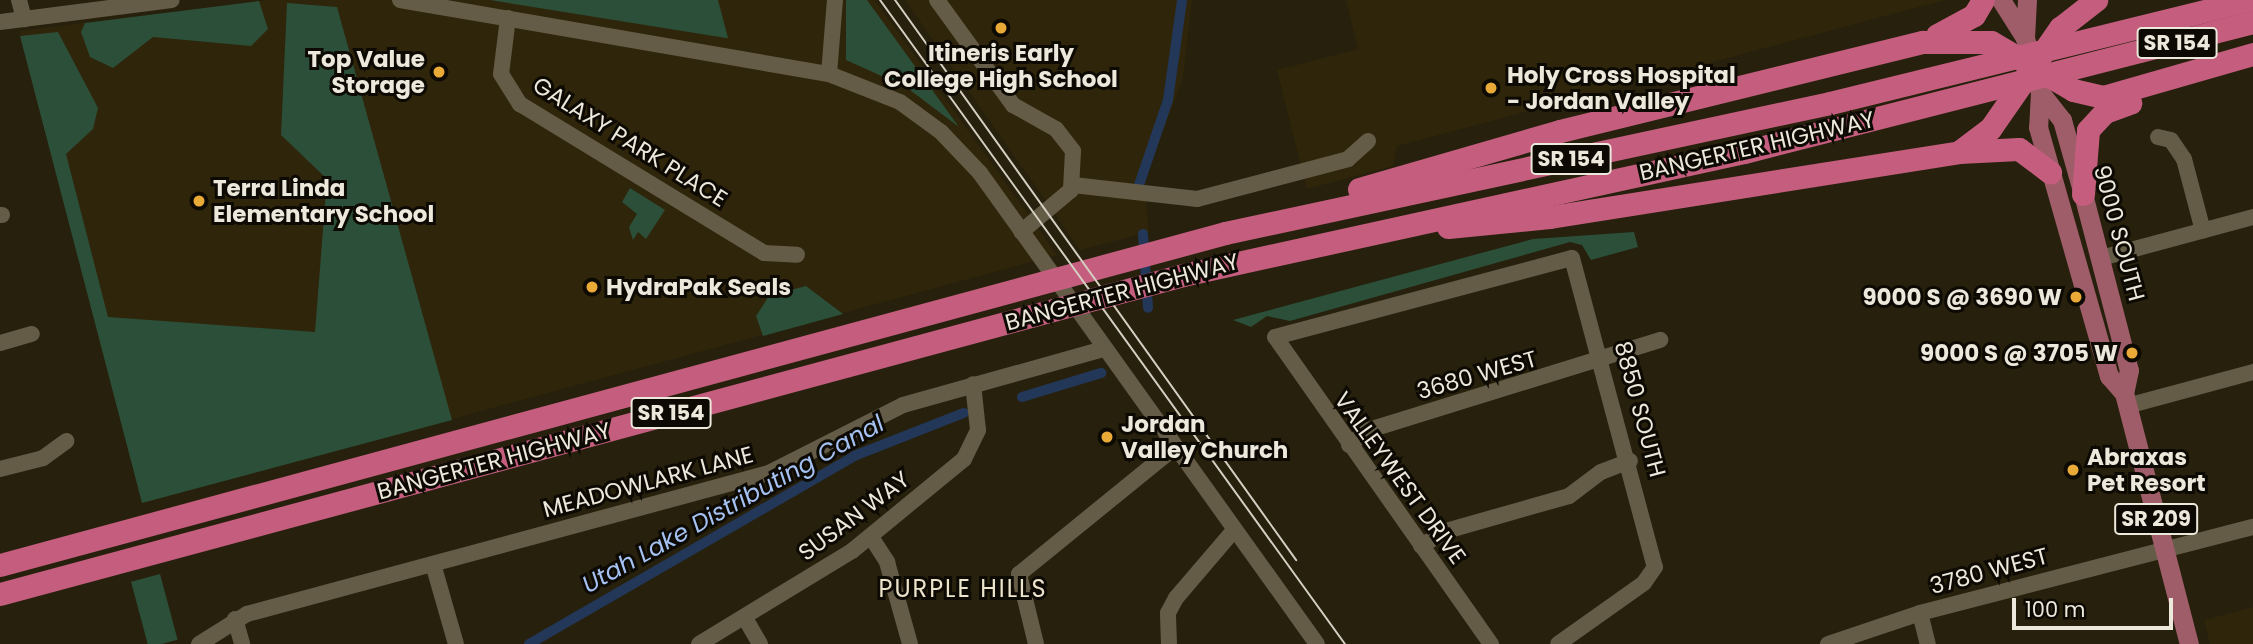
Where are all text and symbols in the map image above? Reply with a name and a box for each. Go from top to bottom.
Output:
marker: Itineris Early College High School [993,20,1009,36]
road number: SR 154 [2135,26,2219,60]
place label: Itineris Early College High School [884,39,1118,93]
place label: Top Value Storage [307,45,425,99]
place label: Holy Cross Hospital - Jordan Valley [1507,61,1736,115]
marker: Top Value Storage [431,64,447,80]
street label: GALAXY PARK PLACE [528,71,732,213]
marker: Holy Cross Hospital - Jordan Valley [1481,78,1501,98]
street label: BANGERTER HIGHWAY [1637,105,1877,187]
road number: SR 154 [1529,142,1613,176]
street label: 9000 SOUTH [2088,162,2150,304]
place label: Terra Linda Elementary School [213,174,434,228]
marker: Terra Linda Elementary School [191,193,207,209]
street label: BANGERTER HIGHWAY [1002,248,1242,336]
place label: HydraPak Seals [606,273,791,301]
marker: HydraPak Seals [584,279,600,295]
place label: 9000 S @ 3690 W [1862,283,2062,311]
marker: 9000 S @ 3690 W [2068,289,2084,305]
street label: 8850 SOUTH [1609,338,1671,480]
place label: 9000 S @ 3705 W [1920,339,2118,367]
street label: 3680 WEST [1414,345,1540,405]
marker: 9000 S @ 3705 W [2124,345,2140,361]
street label: VALLEYWEST DRIVE [1328,387,1472,569]
road number: SR 154 [629,396,713,430]
water label: Utah Lake Distributing Canal [577,409,889,599]
place label: Jordan Valley Church [1121,410,1288,464]
street label: BANGERTER HIGHWAY [374,417,614,505]
marker: Jordan Valley Church [1099,429,1115,445]
street label: MEADOWLARK LANE [540,441,756,523]
place label: Abraxas Pet Resort [2087,443,2206,497]
marker: Abraxas Pet Resort [2065,462,2081,478]
street label: SUSAN WAY [793,465,915,567]
road number: SR 209 [2114,502,2198,536]
street label: 3780 WEST [1927,542,2051,600]
district label: PURPLE HILLS [880,575,1046,603]
scale bar [2015,584,2176,628]
text: 100 m [2025,595,2085,624]

